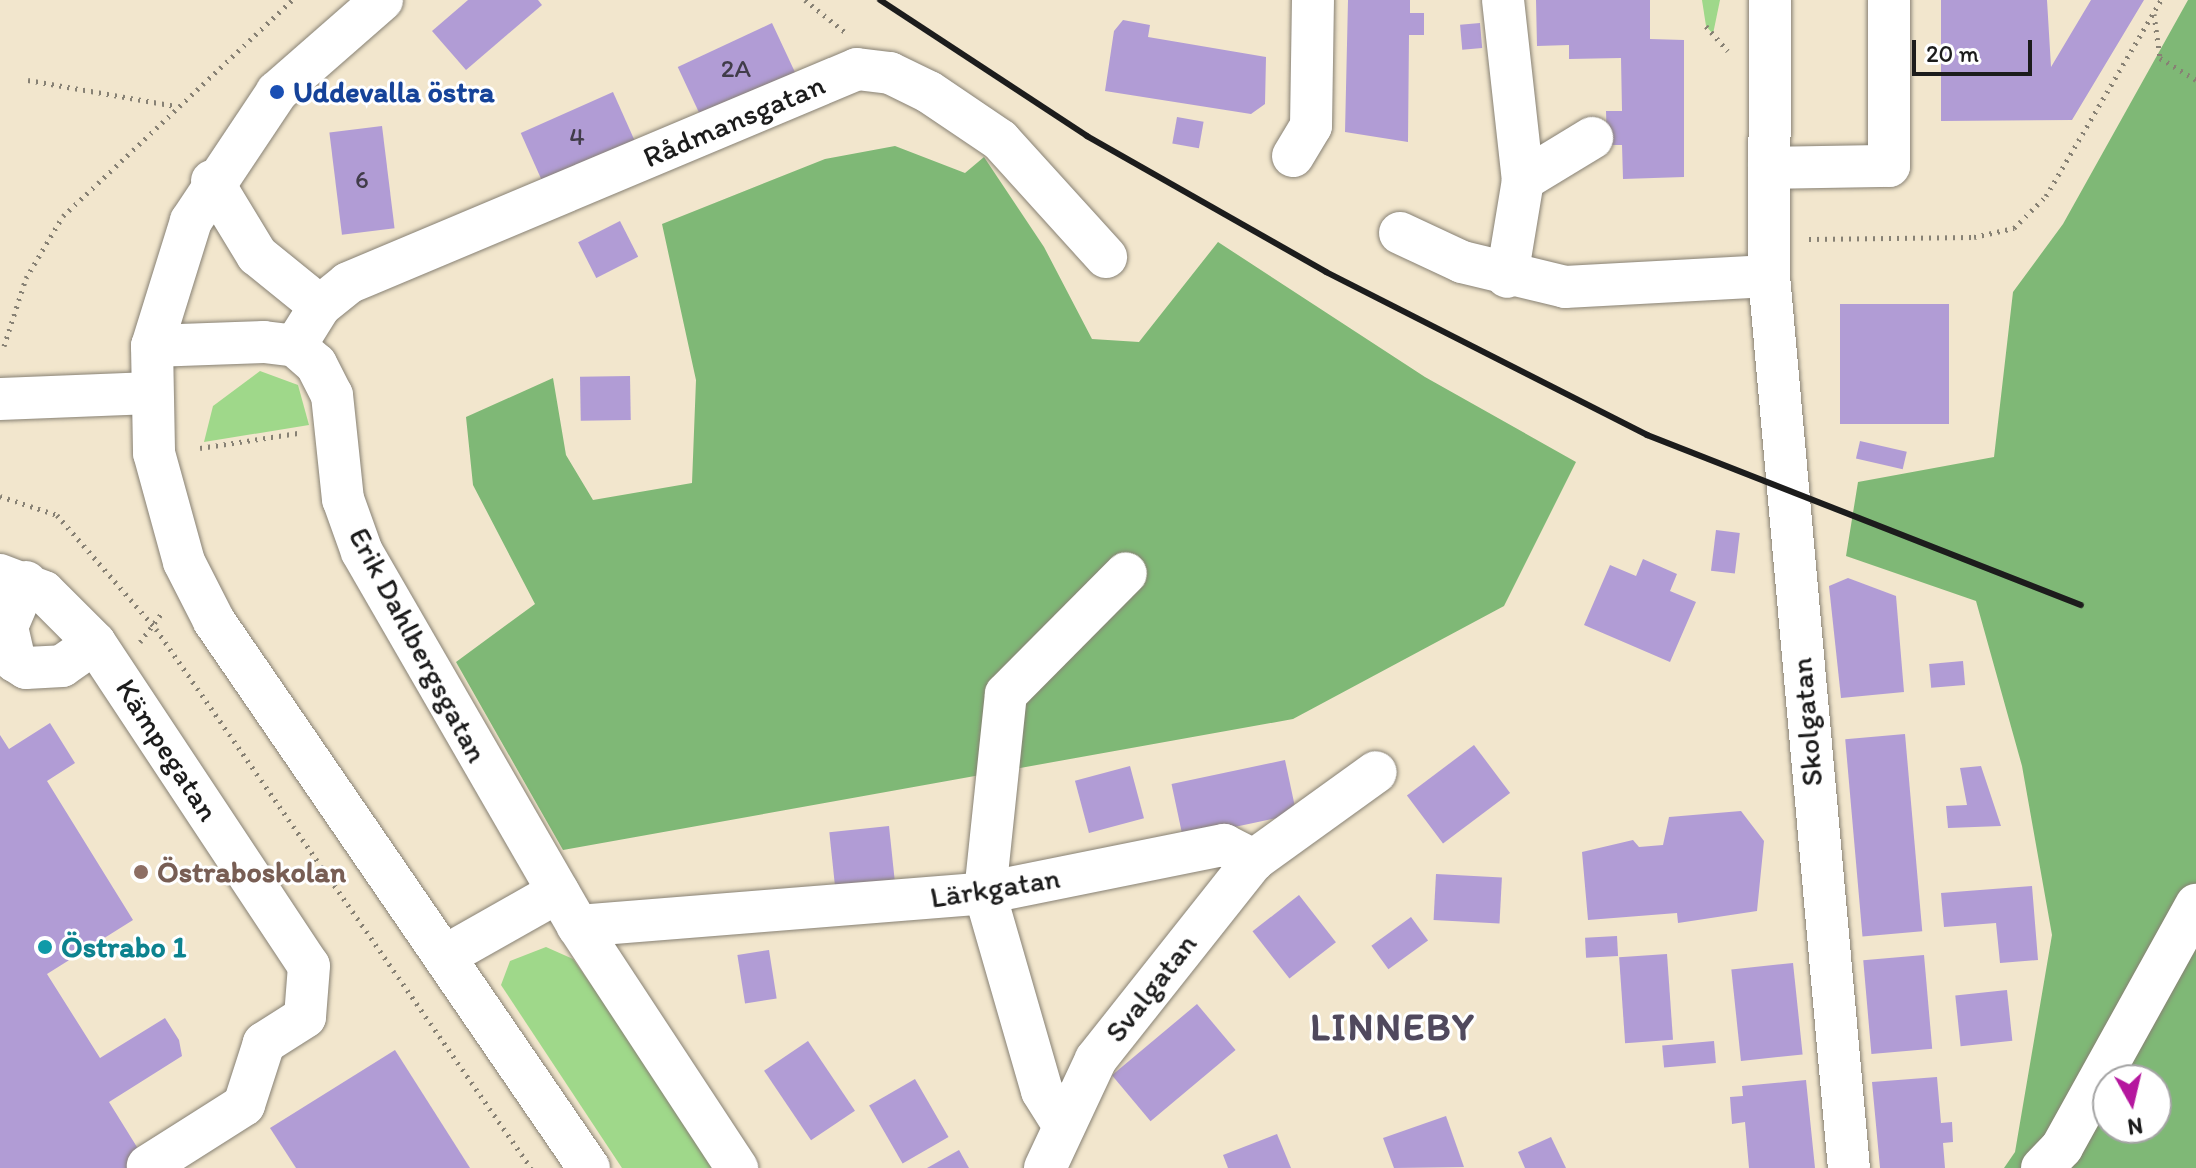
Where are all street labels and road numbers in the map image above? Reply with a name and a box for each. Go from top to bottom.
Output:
street label: Rådmansgatan [638,66,830,176]
street label: Erik Dahlbergsgatan [340,520,496,770]
street label: Skolgatan [1783,656,1831,788]
street label: Kämpegatan [108,672,226,828]
street label: Lärkgatan [928,860,1062,916]
street label: Svalgatan [1098,927,1204,1049]

